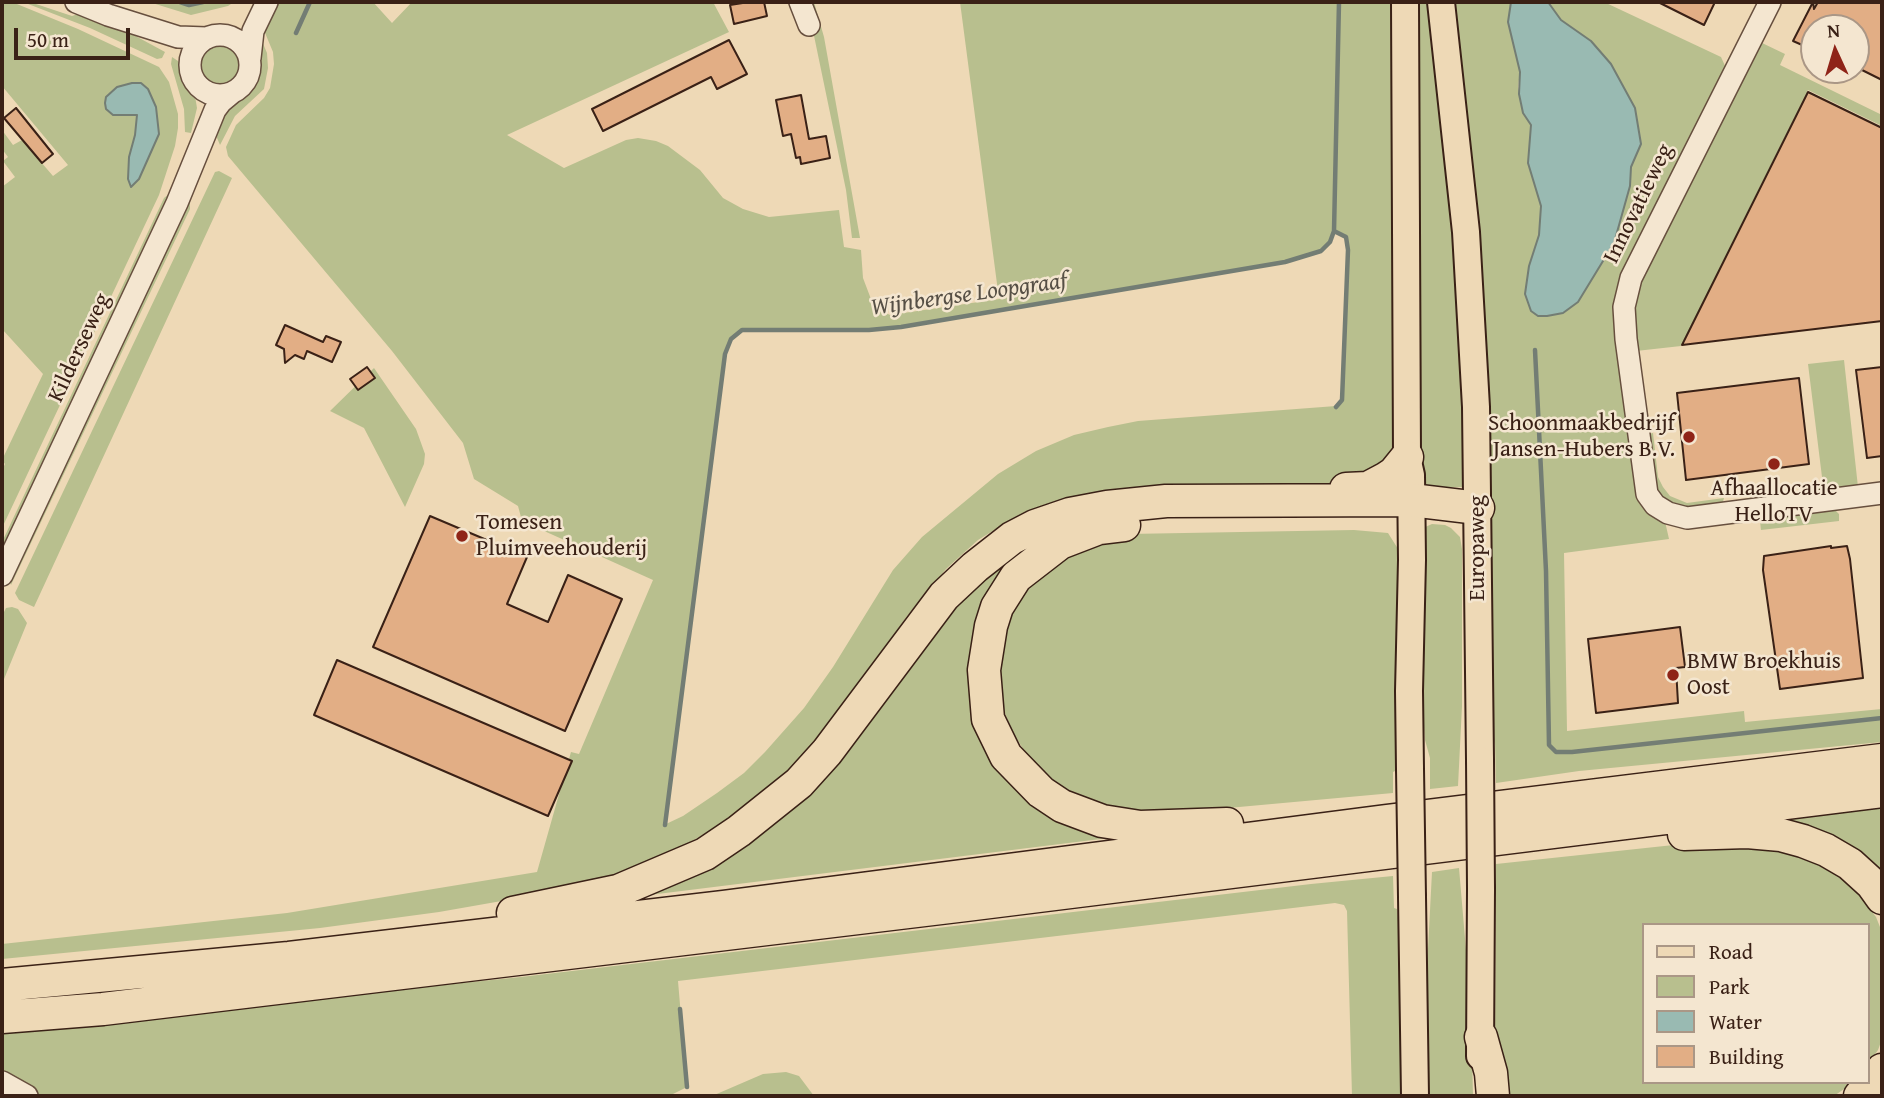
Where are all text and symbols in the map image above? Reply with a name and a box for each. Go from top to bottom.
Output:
scale bar [18,14,133,58]
north arrow [1800,14,1870,84]
text: N [1826,16,1841,44]
text: 50 m [27,24,69,55]
street label: Innovatieweg [1598,140,1680,268]
water label: Wijnbergse Loopgraaf [869,267,1069,323]
street label: Kilderseweg [43,289,117,407]
place label: Schoonmaakbedrijf Jansen-Hubers B.V. [1488,410,1675,464]
marker: Schoonmaakbedrijf Jansen-Hubers B.V. [1681,429,1697,445]
marker: Afhaallocatie HelloTV [1766,456,1782,472]
place label: Afhaallocatie HelloTV [1710,475,1838,529]
street label: Europaweg [1464,495,1492,601]
place label: Tomesen Pluimveehouderij [476,509,647,563]
marker: Tomesen Pluimveehouderij [454,528,470,544]
place label: BMW Broekhuis Oost [1687,648,1841,702]
marker: BMW Broekhuis Oost [1665,667,1681,683]
legend [1643,923,1870,1084]
text: Road [1709,936,1753,967]
text: Park [1709,971,1750,1002]
text: Water [1709,1006,1762,1037]
text: Building [1709,1041,1783,1072]

